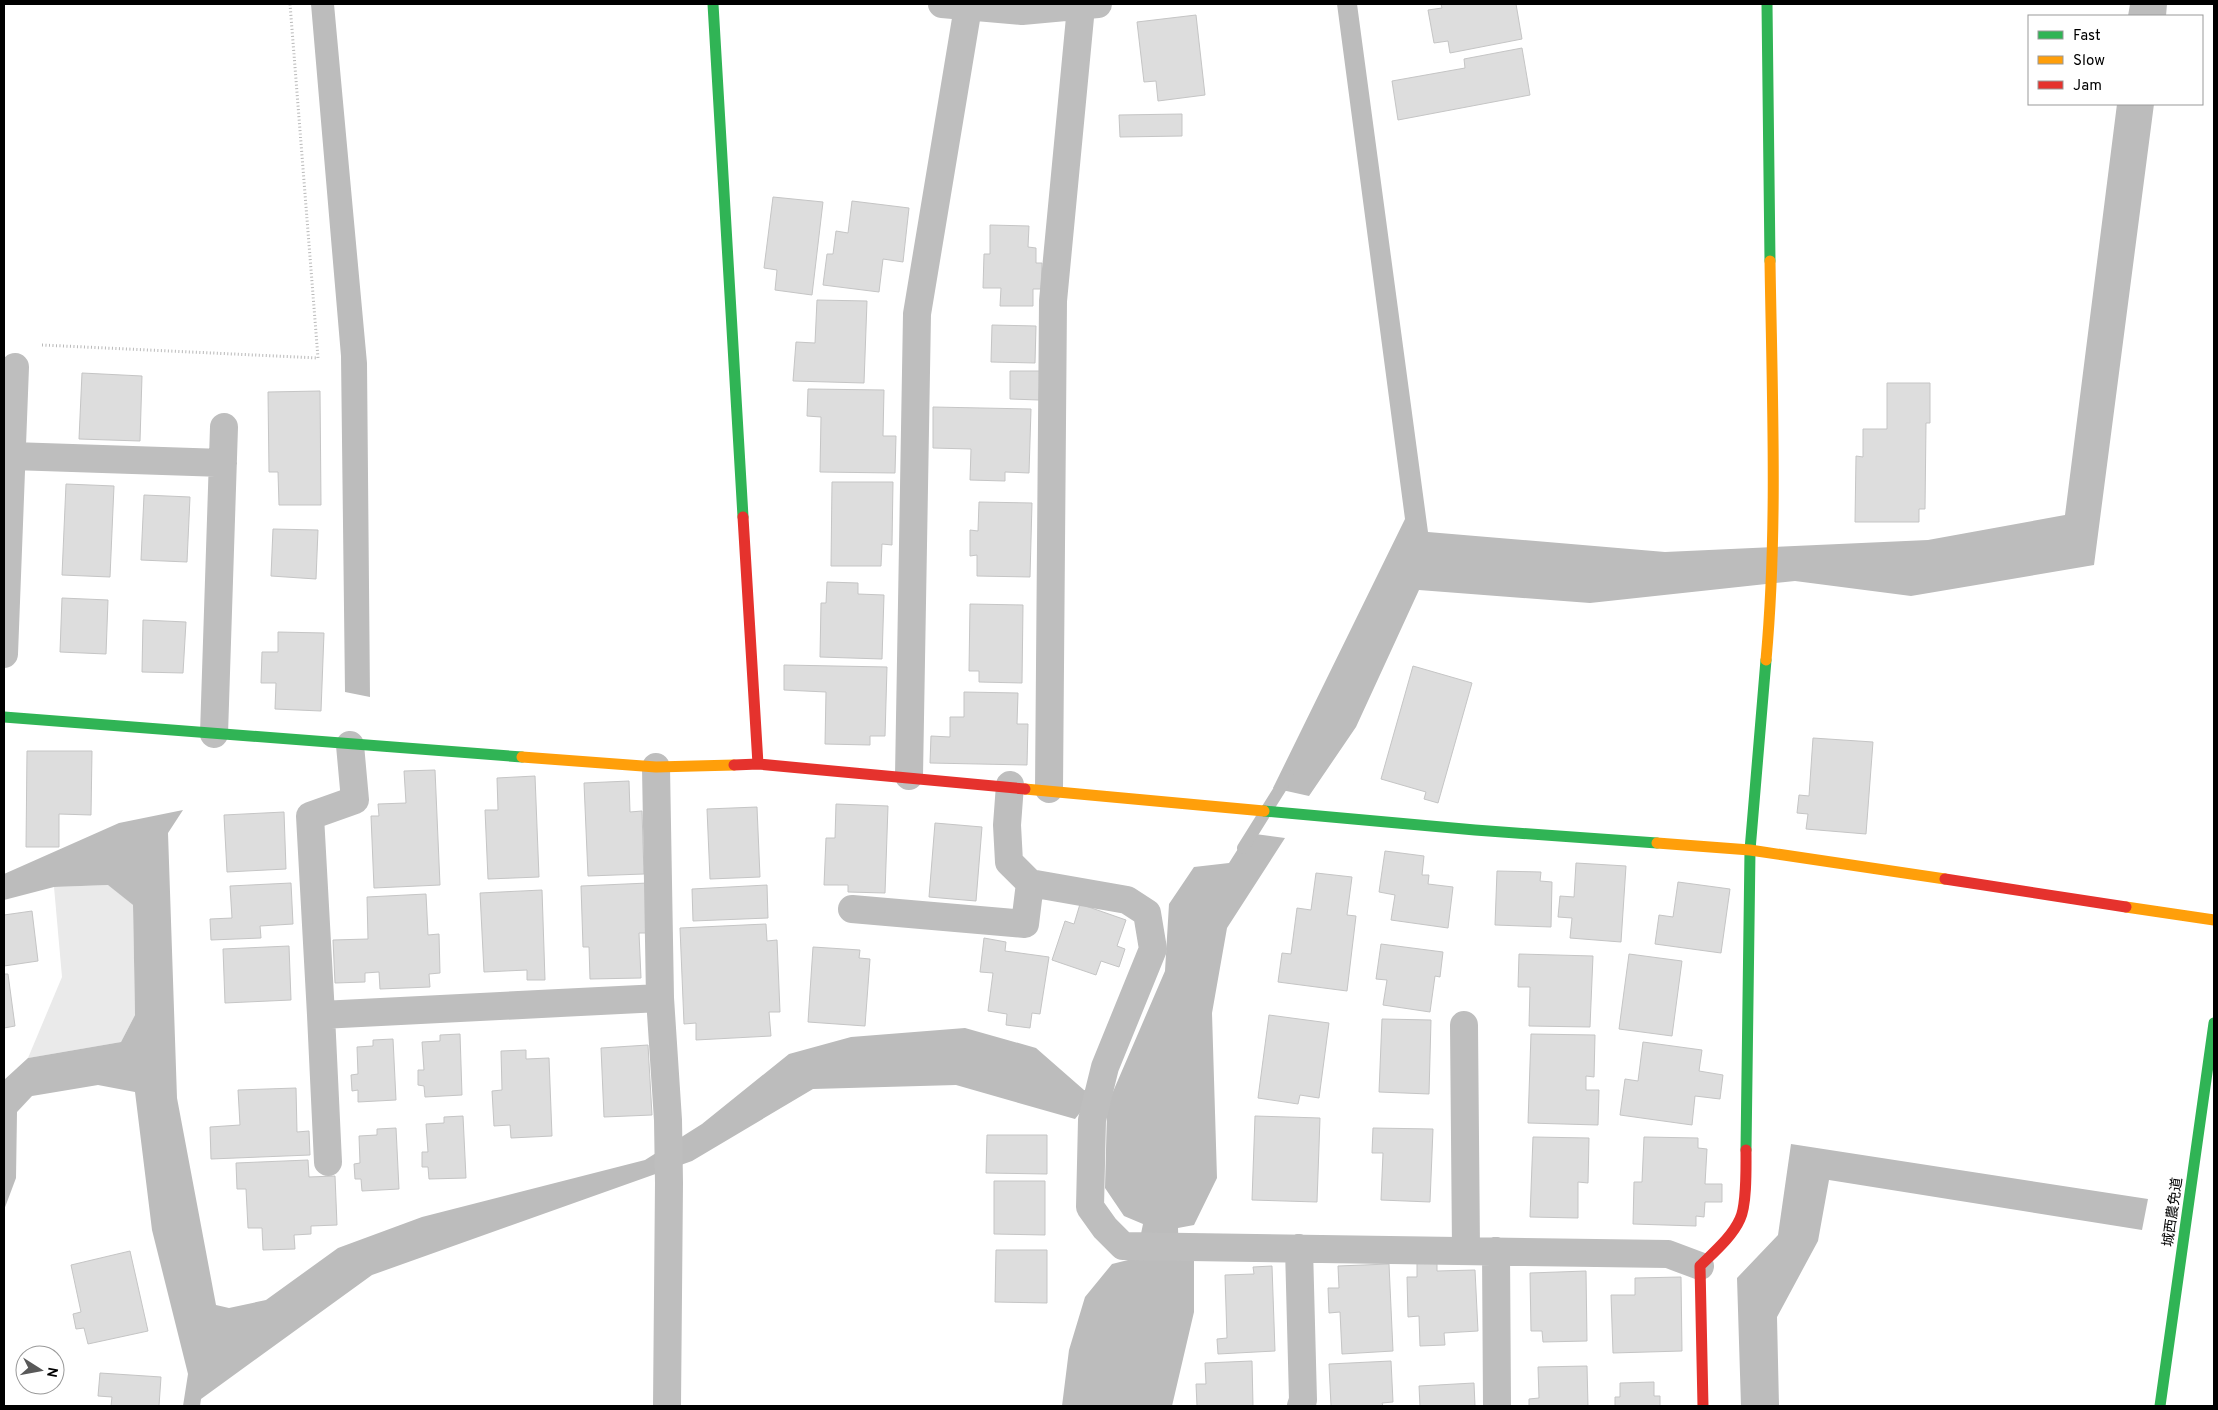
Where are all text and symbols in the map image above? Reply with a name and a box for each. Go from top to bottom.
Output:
legend [2028,15,2203,105]
text: Fast [2073,27,2101,46]
text: Slow [2073,52,2105,71]
text: Jam [2073,77,2102,96]
street label: 城西農免道 [2160,1176,2187,1248]
north arrow [15,1345,65,1395]
text: N [42,1366,61,1379]

